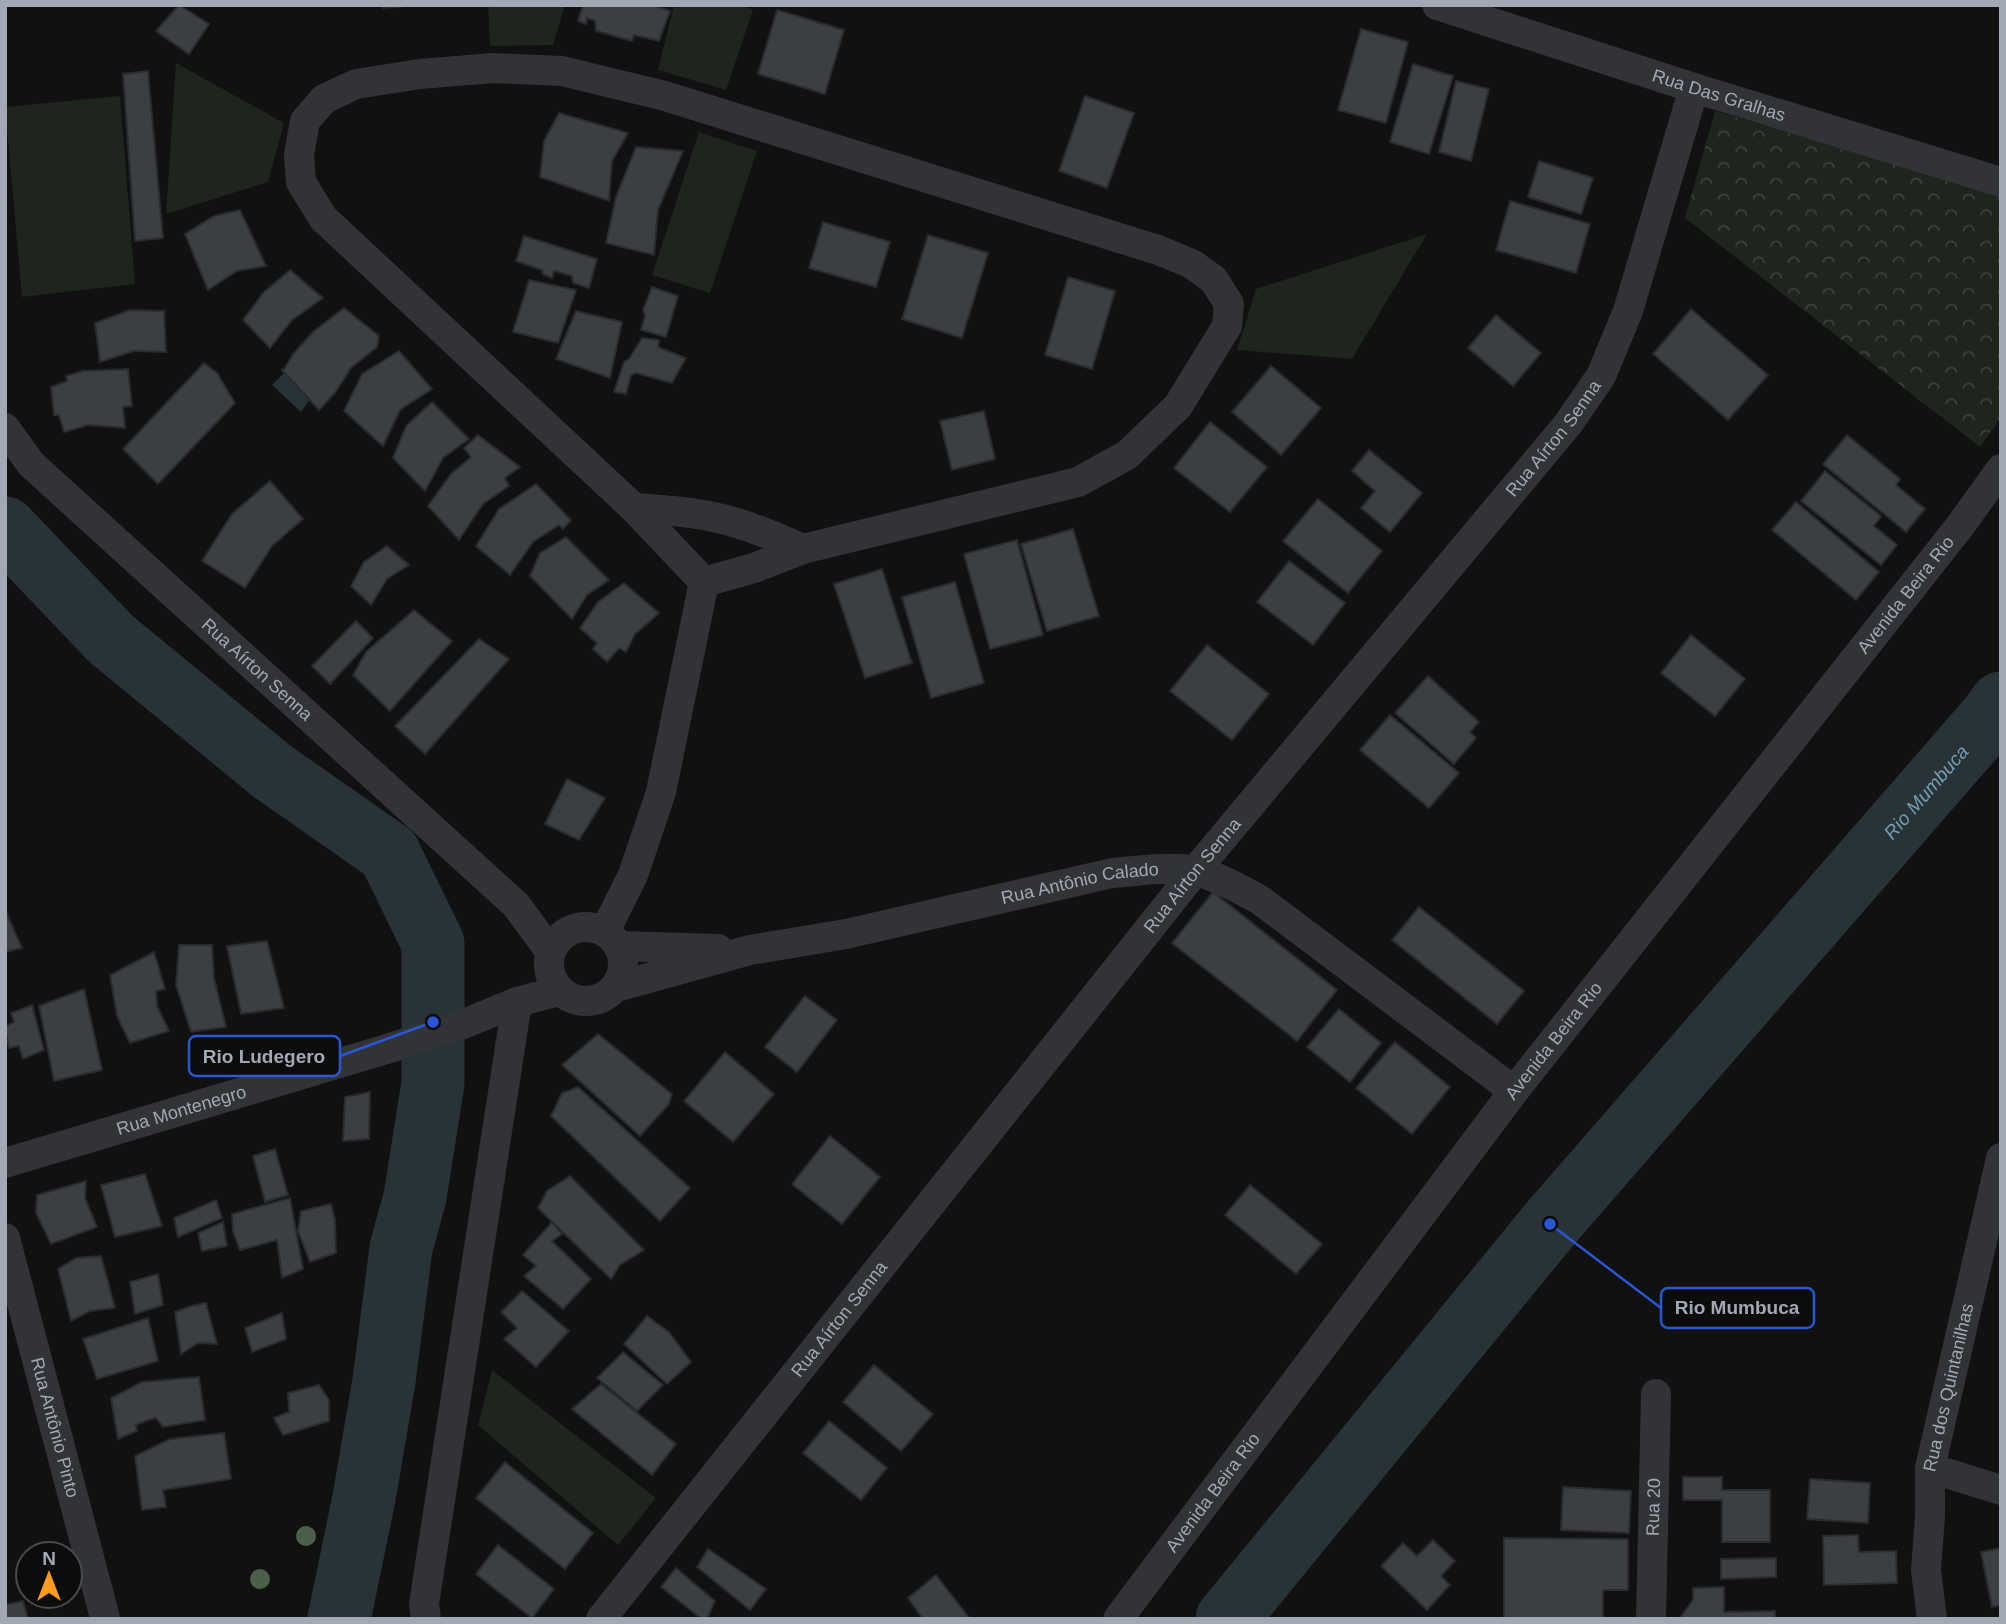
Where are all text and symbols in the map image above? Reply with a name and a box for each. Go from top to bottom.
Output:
street label: Rua Das Gralhas [1650,65,1788,125]
street label: Rua Aírton Senna [1502,376,1606,501]
street label: Avenida Beira Rio [1853,532,1958,658]
street label: Rua Aírton Senna [198,614,317,725]
water label: Rio Mumbuca [1879,741,1972,843]
street label: Rua Aírton Senna [1140,813,1246,937]
street label: Rua Antônio Calado [999,859,1159,908]
street label: Avenida Beira Rio [1501,978,1606,1103]
callout: Rio Ludegero [189,1036,340,1076]
text: Rio Ludegero [203,1046,325,1067]
street label: Rua Montenegro [114,1082,248,1139]
street label: Rua Aírton Senna [787,1256,892,1381]
callout: Rio Mumbuca [1661,1288,1814,1328]
text: Rio Mumbuca [1675,1297,1800,1318]
street label: Rua dos Quintanilhas [1919,1301,1977,1474]
street label: Rua Antônio Pinto [27,1355,83,1500]
street label: Avenida Beira Rio [1162,1429,1264,1556]
street label: Rua 20 [1643,1478,1664,1536]
north arrow [14,1540,84,1610]
text: N [42,1548,56,1569]

